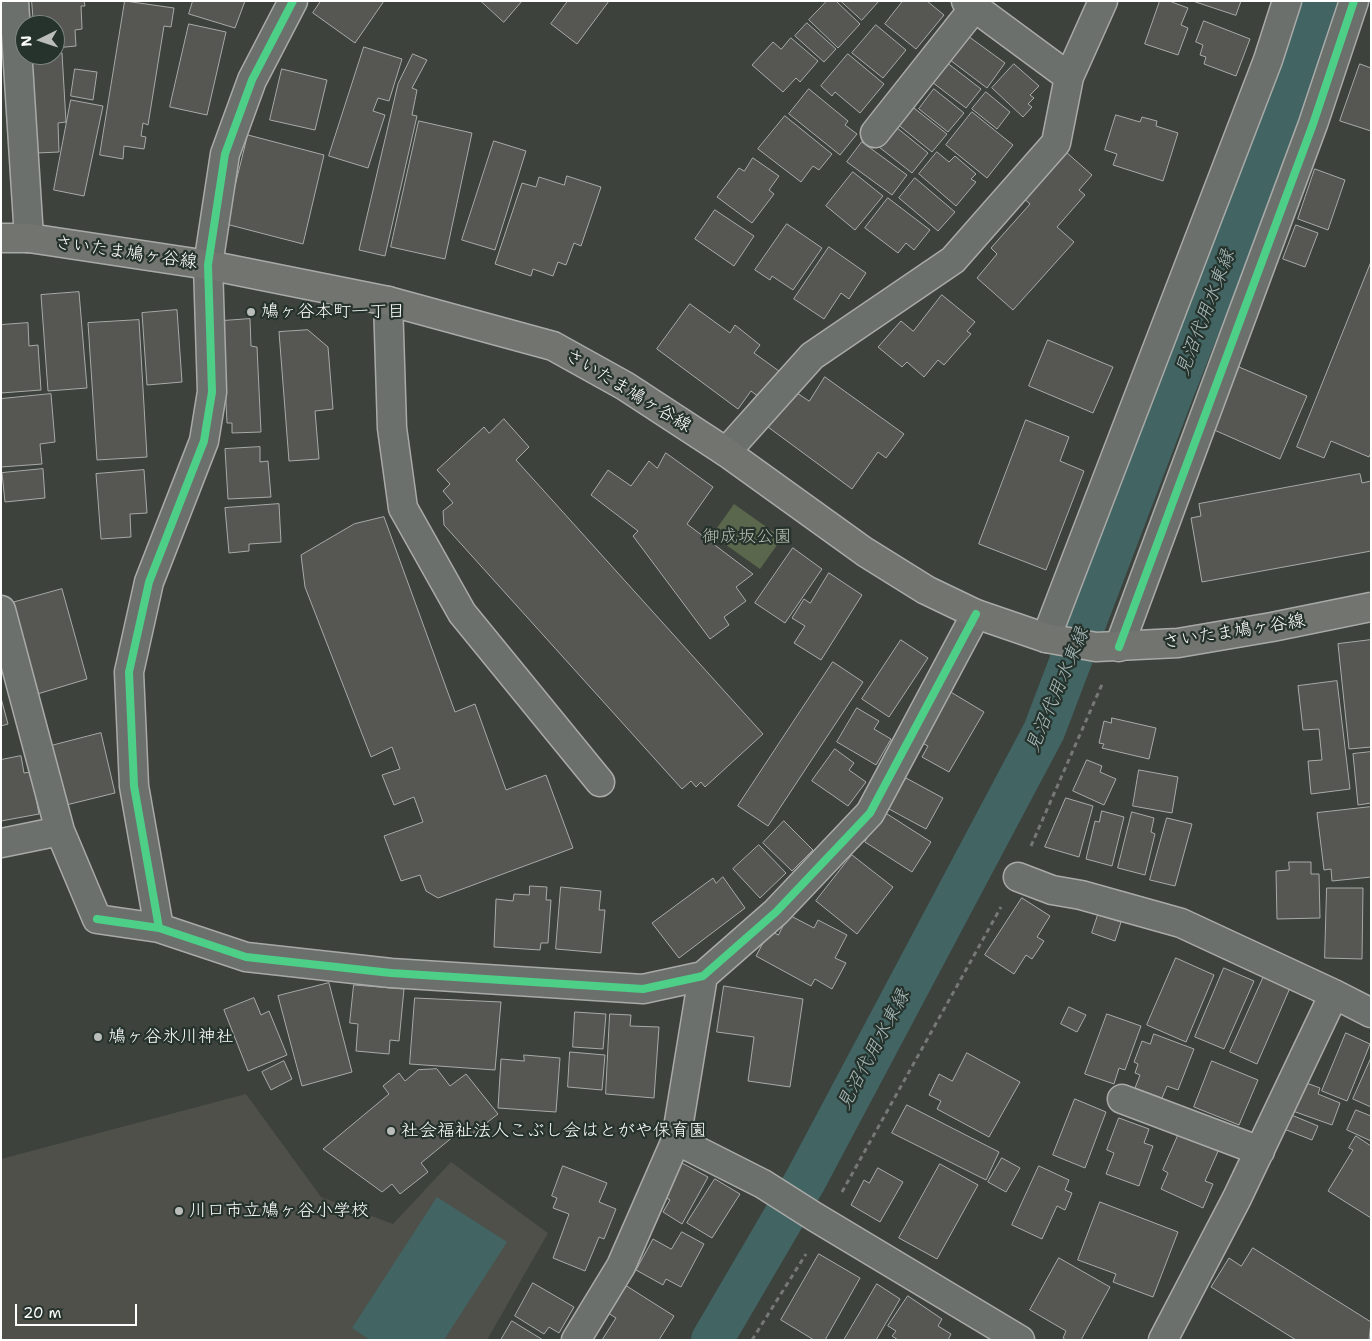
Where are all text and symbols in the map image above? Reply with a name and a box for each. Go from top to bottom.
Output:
north arrow [15,15,65,65]
text: N [17,35,35,47]
street label: さいたま鳩ヶ谷線 [53,232,199,274]
water label: 見沼代用水東縁 [1172,247,1240,379]
place label: 鳩ヶ谷本町一丁目 [261,301,405,323]
marker: 鳩ヶ谷本町一丁目 [245,306,257,318]
street label: さいたま鳩ヶ谷線 [561,345,695,437]
park label: 御成坂公園 [702,526,792,548]
street label: さいたま鳩ヶ谷線 [1161,610,1307,654]
water label: 見沼代用水東縁 [1022,624,1094,756]
water label: 見沼代用水東縁 [833,986,915,1114]
place label: 鳩ヶ谷氷川神社 [108,1026,234,1048]
marker: 鳩ヶ谷氷川神社 [92,1031,104,1043]
place label: 社会福祉法人こぶし会はとがや保育園 [401,1120,707,1142]
marker: 社会福祉法人こぶし会はとがや保育園 [385,1125,397,1137]
place label: 川口市立鳩ヶ谷小学校 [189,1200,369,1222]
marker: 川口市立鳩ヶ谷小学校 [173,1205,185,1217]
scale bar [18,1294,140,1326]
text: 20 m [23,1303,62,1323]

